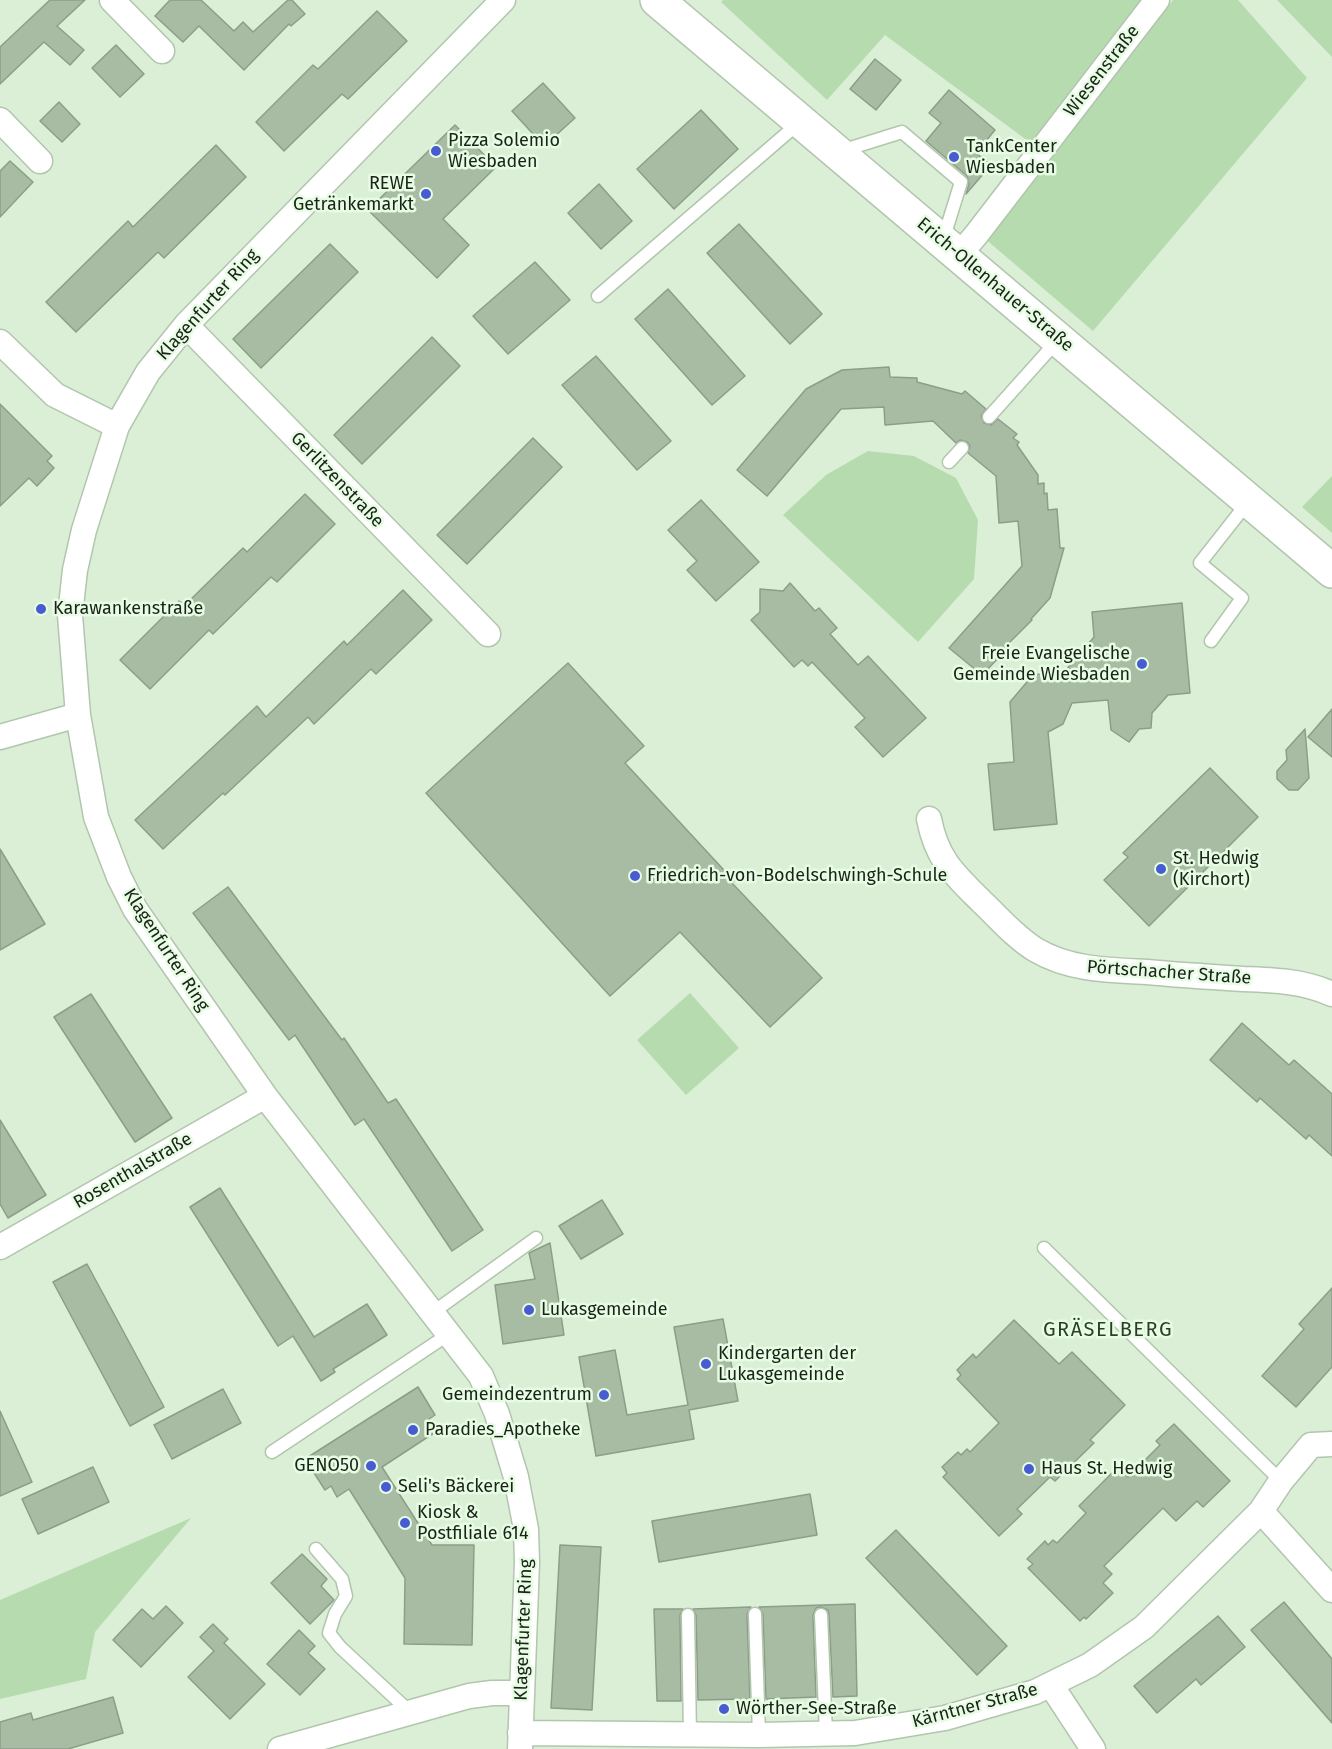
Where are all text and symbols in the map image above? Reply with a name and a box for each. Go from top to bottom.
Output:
street label: Wiesenstraße [1060,21,1144,121]
place label: Pizza Solemio Wiesbaden [448,130,560,172]
place label: TankCenter Wiesbaden [966,136,1057,178]
marker: Pizza Solemio Wiesbaden [429,144,443,158]
marker: TankCenter Wiesbaden [947,150,961,164]
place label: REWE Getränkemarkt [293,173,414,216]
marker: REWE Getränkemarkt [419,187,433,201]
street label: Erich-Ollenhauer-Straße [912,213,1078,357]
street label: Klagenfurter Ring [152,245,264,365]
street label: Gerlitzenstraße [286,428,388,532]
place label: Karawankenstraße [53,598,203,620]
marker: Karawankenstraße [34,602,48,616]
place label: Freie Evangelische Gemeinde Wiesbaden [953,643,1130,686]
marker: Freie Evangelische Gemeinde Wiesbaden [1135,657,1149,671]
place label: St. Hedwig (Kirchort) [1173,848,1259,890]
marker: St. Hedwig (Kirchort) [1154,862,1168,876]
place label: Friedrich-von-Bodelschwingh-Schule [647,865,947,887]
marker: Friedrich-von-Bodelschwingh-Schule [628,869,642,883]
street label: Klagenfurter Ring [118,885,214,1015]
street label: Pörtschacher Straße [1086,956,1252,990]
street label: Rosenthalstraße [70,1128,196,1214]
place label: Lukasgemeinde [541,1299,667,1321]
marker: Lukasgemeinde [522,1303,536,1317]
district label: GRÄSELBERG [1043,1318,1173,1342]
place label: Kindergarten der Lukasgemeinde [718,1343,856,1386]
marker: Kindergarten der Lukasgemeinde [699,1357,713,1371]
place label: Gemeindezentrum [442,1384,592,1406]
marker: Gemeindezentrum [597,1388,611,1402]
place label: Paradies_Apotheke [425,1419,581,1441]
marker: Paradies_Apotheke [406,1423,420,1437]
place label: GENO50 [294,1455,359,1477]
place label: Haus St. Hedwig [1041,1458,1172,1480]
marker: GENO50 [364,1459,378,1473]
marker: Haus St. Hedwig [1022,1462,1036,1476]
place label: Seli's Bäckerei [398,1476,514,1498]
marker: Seli's Bäckerei [379,1480,393,1494]
place label: Kiosk & Postfiliale 614 [417,1502,528,1544]
marker: Kiosk & Postfiliale 614 [398,1516,412,1530]
street label: Klagenfurter Ring [511,1559,537,1701]
street label: Kärntner Straße [910,1679,1040,1733]
place label: Wörther-See-Straße [736,1698,897,1720]
marker: Wörther-See-Straße [717,1702,731,1716]

